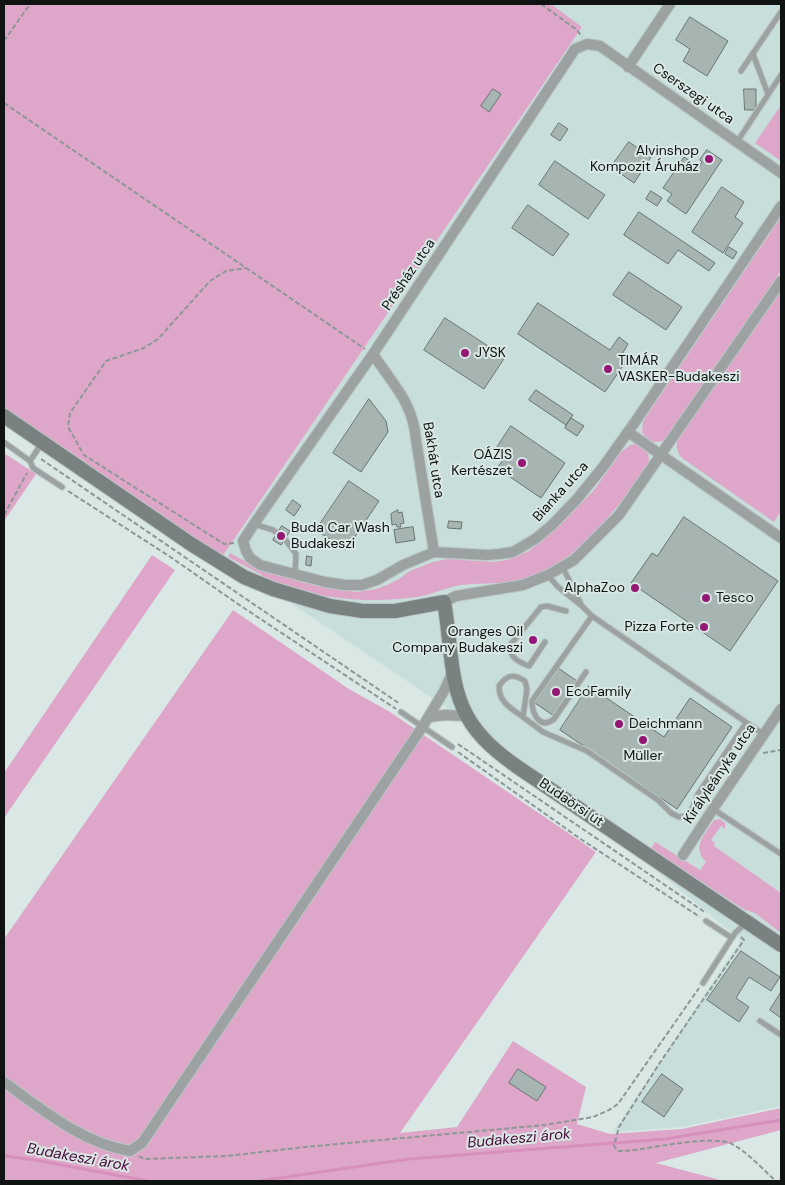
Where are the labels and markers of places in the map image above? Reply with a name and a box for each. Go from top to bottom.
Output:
place label: Alvinshop Kompozit Áruház [590,143,699,176]
marker: Alvinshop Kompozit Áruház [703,153,715,165]
place label: JYSK [475,345,506,361]
marker: JYSK [459,347,471,359]
place label: TIMÁR VASKER-Budakeszi [618,353,740,386]
marker: TIMÁR VASKER-Budakeszi [602,363,614,375]
place label: OÁZIS Kertészet [451,447,512,480]
marker: OÁZIS Kertészet [516,457,528,469]
place label: Buda Car Wash Budakeszi [291,520,390,552]
marker: Buda Car Wash Budakeszi [275,530,287,542]
place label: AlphaZoo [564,580,625,596]
marker: AlphaZoo [629,582,641,594]
place label: Tesco [716,590,754,606]
marker: Tesco [700,592,712,604]
place label: Pizza Forte [624,619,694,635]
marker: Pizza Forte [698,621,710,633]
place label: Oranges Oil Company Budakeszi [392,624,523,656]
marker: Oranges Oil Company Budakeszi [527,634,539,646]
place label: EcoFamily [566,684,632,700]
marker: EcoFamily [550,686,562,698]
place label: Deichmann [629,716,702,732]
marker: Deichmann [613,718,625,730]
marker: Müller [637,734,649,746]
place label: Müller [623,748,663,764]

